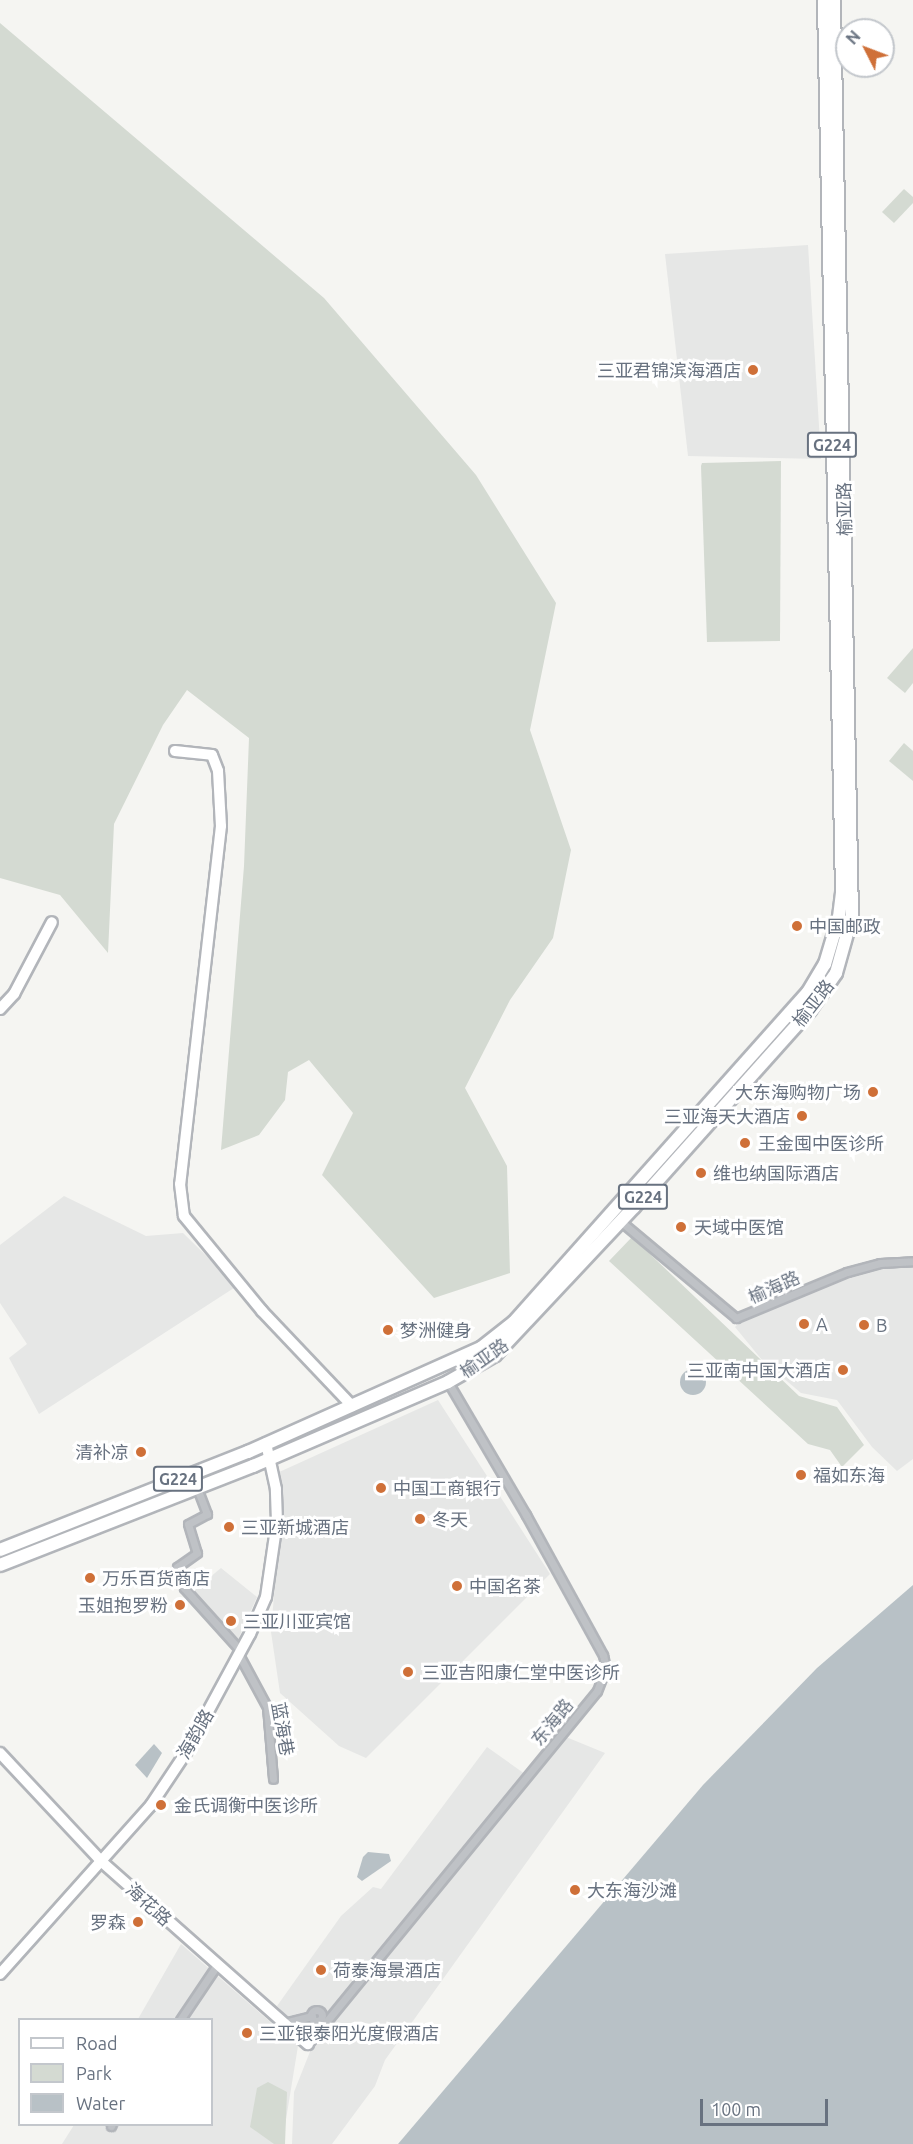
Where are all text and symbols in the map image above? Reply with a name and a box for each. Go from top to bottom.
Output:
north arrow [835,18,895,78]
text: N [842,27,864,48]
place label: 三亚君锦滨海酒店 [597,359,741,381]
marker: 三亚君锦滨海酒店 [746,363,760,377]
road number: G224 [806,432,858,458]
street label: 榆亚路 [833,482,855,536]
place label: 中国邮政 [809,915,881,937]
marker: 中国邮政 [790,919,804,933]
street label: 榆亚路 [788,975,838,1031]
place label: 大东海购物广场 [735,1081,861,1103]
marker: 大东海购物广场 [866,1085,880,1099]
place label: 三亚海天大酒店 [664,1105,790,1127]
marker: 三亚海天大酒店 [795,1109,809,1123]
place label: 王金囤中医诊所 [758,1132,884,1154]
marker: 王金囤中医诊所 [736,1134,754,1152]
place label: 维也纳国际酒店 [713,1162,839,1184]
marker: 维也纳国际酒店 [694,1166,708,1180]
road number: G224 [618,1184,668,1210]
place label: 天域中医馆 [694,1216,784,1238]
marker: 天域中医馆 [672,1218,690,1236]
street label: 榆海路 [745,1266,803,1308]
place label: A [816,1313,828,1335]
place label: B [876,1314,887,1336]
marker: A [797,1317,811,1331]
marker: B [857,1318,871,1332]
place label: 梦洲健身 [400,1319,472,1341]
marker: 梦洲健身 [381,1323,395,1337]
street label: 榆亚路 [456,1334,512,1382]
place label: 三亚南中国大酒店 [687,1359,831,1381]
marker: 三亚南中国大酒店 [836,1363,850,1377]
place label: 清补凉 [75,1441,129,1463]
marker: 清补凉 [134,1445,148,1459]
place label: 福如东海 [813,1464,885,1486]
road number: G224 [152,1466,204,1492]
marker: 福如东海 [794,1468,808,1482]
place label: 中国工商银行 [393,1477,501,1499]
marker: 中国工商银行 [374,1481,388,1495]
place label: 冬天 [432,1508,468,1530]
marker: 冬天 [413,1512,427,1526]
place label: 三亚新城酒店 [241,1516,349,1538]
marker: 三亚新城酒店 [222,1520,236,1534]
place label: 万乐百货商店 [102,1567,210,1589]
marker: 万乐百货商店 [83,1571,97,1585]
place label: 中国名茶 [469,1575,541,1597]
marker: 中国名茶 [450,1579,464,1593]
place label: 玉姐抱罗粉 [78,1594,168,1616]
marker: 玉姐抱罗粉 [173,1598,187,1612]
place label: 三亚川亚宾馆 [243,1610,351,1632]
marker: 三亚川亚宾馆 [224,1614,238,1628]
place label: 三亚吉阳康仁堂中医诊所 [422,1661,620,1683]
marker: 三亚吉阳康仁堂中医诊所 [399,1663,417,1681]
street label: 东海路 [527,1694,577,1750]
street label: 蓝海巷 [268,1701,298,1757]
street label: 海韵路 [172,1705,218,1763]
place label: 金氏调衡中医诊所 [174,1794,318,1816]
marker: 金氏调衡中医诊所 [152,1796,170,1814]
street label: 海花路 [122,1878,176,1930]
place label: 大东海沙滩 [587,1879,677,1901]
marker: 大东海沙滩 [568,1883,582,1897]
place label: 罗森 [90,1911,126,1933]
marker: 罗森 [131,1915,145,1929]
place label: 荷泰海景酒店 [333,1959,441,1981]
marker: 荷泰海景酒店 [314,1963,328,1977]
legend [18,2018,213,2126]
place label: 三亚银泰阳光度假酒店 [259,2022,439,2044]
marker: 三亚银泰阳光度假酒店 [240,2026,254,2040]
text: Road [76,2033,118,2053]
text: Park [76,2063,112,2083]
scale bar [703,2087,830,2125]
text: Water [76,2093,125,2113]
text: 100 m [711,2099,761,2119]

